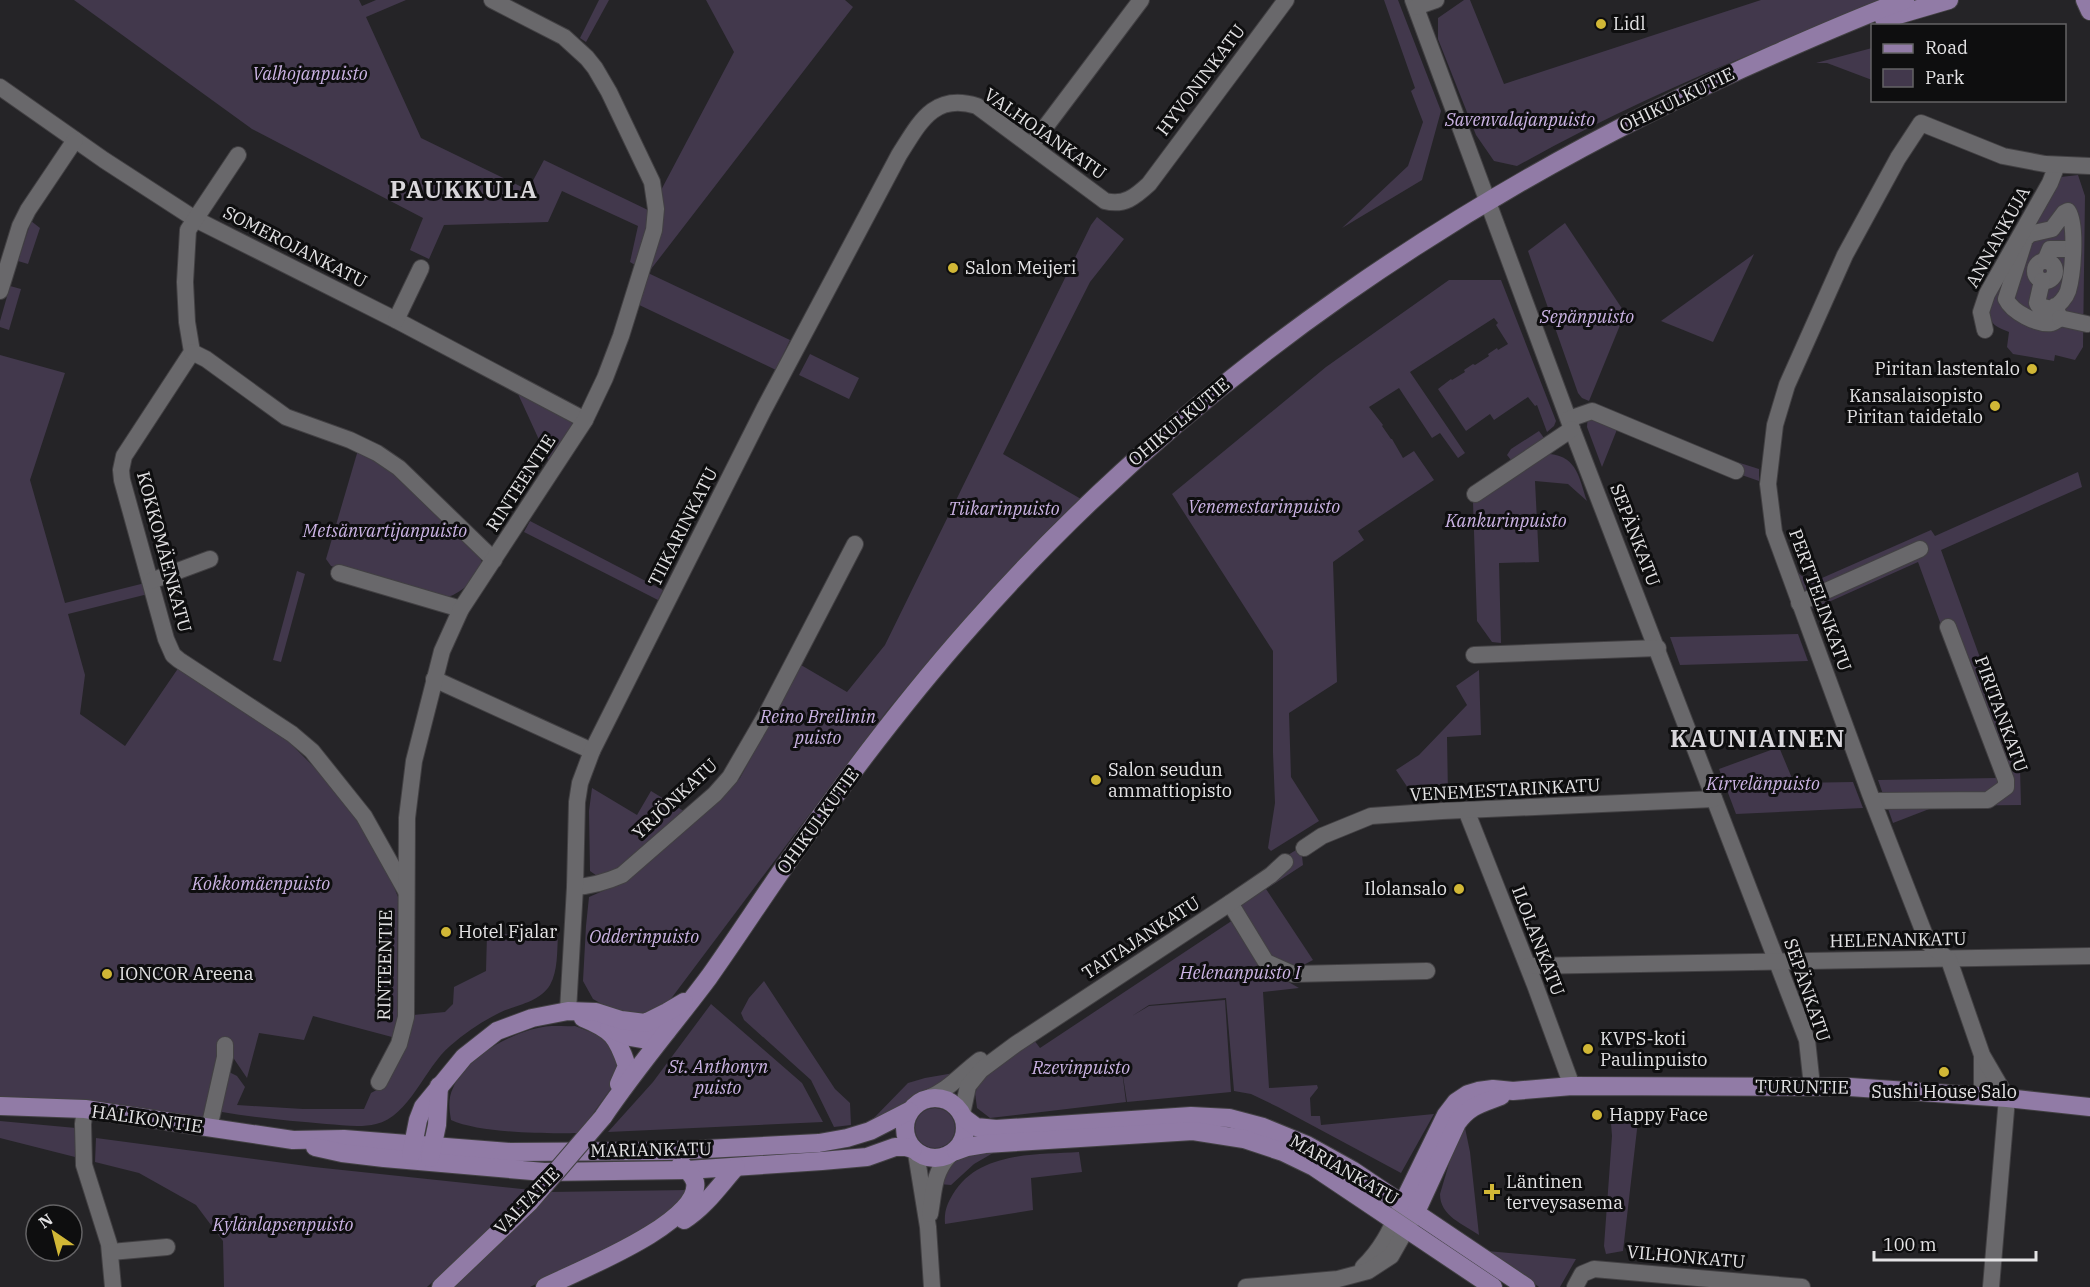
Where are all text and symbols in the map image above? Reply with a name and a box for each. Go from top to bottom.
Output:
place label: Lidl [1613,12,1646,35]
marker: Lidl [1594,17,1608,31]
street label: HYVONINKATU [1151,19,1250,140]
legend [1871,24,2066,102]
text: Road [1925,36,1968,59]
park label: Valhojanpuisto [252,62,368,85]
street label: OHIKULKUTIE [1615,62,1738,137]
text: Park [1925,66,1965,89]
street label: VALHOJANKATU [980,83,1111,184]
park label: Savenvalajanpuisto [1444,108,1595,131]
district label: PAUKKULA [390,173,538,205]
street label: ANNANKUJA [1960,182,2035,291]
street label: SOMEROJANKATU [219,200,371,293]
place label: Salon Meijeri [965,256,1077,279]
marker: Salon Meijeri [946,261,960,275]
park label: Sepänpuisto [1539,305,1634,328]
place label: Piritan lastentalo [1874,357,2020,380]
marker: Piritan lastentalo [2025,362,2039,376]
street label: OHIKULKUTIE [1123,373,1234,471]
place label: Kansalaisopisto Piritan taidetalo [1846,384,1983,428]
marker: Kansalaisopisto Piritan taidetalo [1988,399,2002,413]
street label: RINTEENTIE [481,430,560,535]
street label: TIIKARINKATU [643,463,722,590]
street label: KOKKOMÄENKATU [132,469,197,635]
street label: SEPÄNKATU [1605,480,1666,589]
park label: Venemestarinpuisto [1188,495,1340,518]
park label: Tiikarinpuisto [948,497,1060,520]
park label: Kankurinpuisto [1444,509,1567,532]
park label: Metsänvartijanpuisto [302,519,467,542]
street label: PERTTELINKATU [1784,525,1857,674]
street label: PIRITANKATU [1970,653,2033,775]
park label: Reino Breilinin puisto [759,705,877,749]
district label: KAUNIAINEN [1670,722,1846,754]
street label: YRJÖNKATU [627,753,722,844]
place label: Salon seudun ammattiopisto [1108,758,1232,802]
street label: OHIKULKUTIE [771,763,864,878]
park label: Kirvelänpuisto [1705,772,1820,795]
marker: Salon seudun ammattiopisto [1089,773,1103,787]
street label: VENEMESTARINKATU [1409,773,1601,806]
park label: Kokkomäenpuisto [191,872,330,895]
place label: Ilolansalo [1364,877,1447,900]
marker: Ilolansalo [1452,882,1466,896]
street label: ILOLANKATU [1507,883,1570,999]
street label: TAITAJANKATU [1077,891,1204,984]
street label: RINTEENTIE [372,909,397,1021]
place label: Hotel Fjalar [458,920,557,943]
marker: Hotel Fjalar [439,925,453,939]
park label: Odderinpuisto [589,925,699,948]
street label: HELENANKATU [1829,927,1967,952]
street label: SEPÄNKATU [1779,935,1836,1045]
park label: Helenanpuisto I [1179,961,1302,984]
place label: IONCOR Areena [119,962,254,985]
marker: IONCOR Areena [100,967,114,981]
place label: KVPS-koti Paulinpuisto [1600,1027,1707,1071]
marker: KVPS-koti Paulinpuisto [1581,1042,1595,1056]
park label: St. Anthonyn puisto [667,1055,769,1099]
park label: Rzevinpuisto [1031,1056,1130,1079]
marker: Sushi House Salo [1937,1065,1951,1079]
street label: TURUNTIE [1755,1074,1849,1099]
place label: Sushi House Salo [1871,1080,2017,1103]
street label: HALIKONTIE [90,1099,204,1138]
place label: Happy Face [1609,1103,1708,1126]
marker: Happy Face [1590,1108,1604,1122]
street label: MARIANKATU [1286,1129,1403,1210]
street label: MARIANKATU [590,1137,712,1162]
street label: VALTATIE [489,1162,564,1239]
place label: Läntinen terveysasema [1506,1170,1623,1214]
marker: Läntinen terveysasema [1483,1183,1501,1201]
north arrow [24,1203,84,1263]
text: N [34,1209,56,1233]
park label: Kylänlapsenpuisto [211,1213,354,1236]
scale bar [1874,1224,2036,1262]
text: 100 m [1883,1233,1937,1256]
street label: VILHONKATU [1626,1240,1746,1273]

